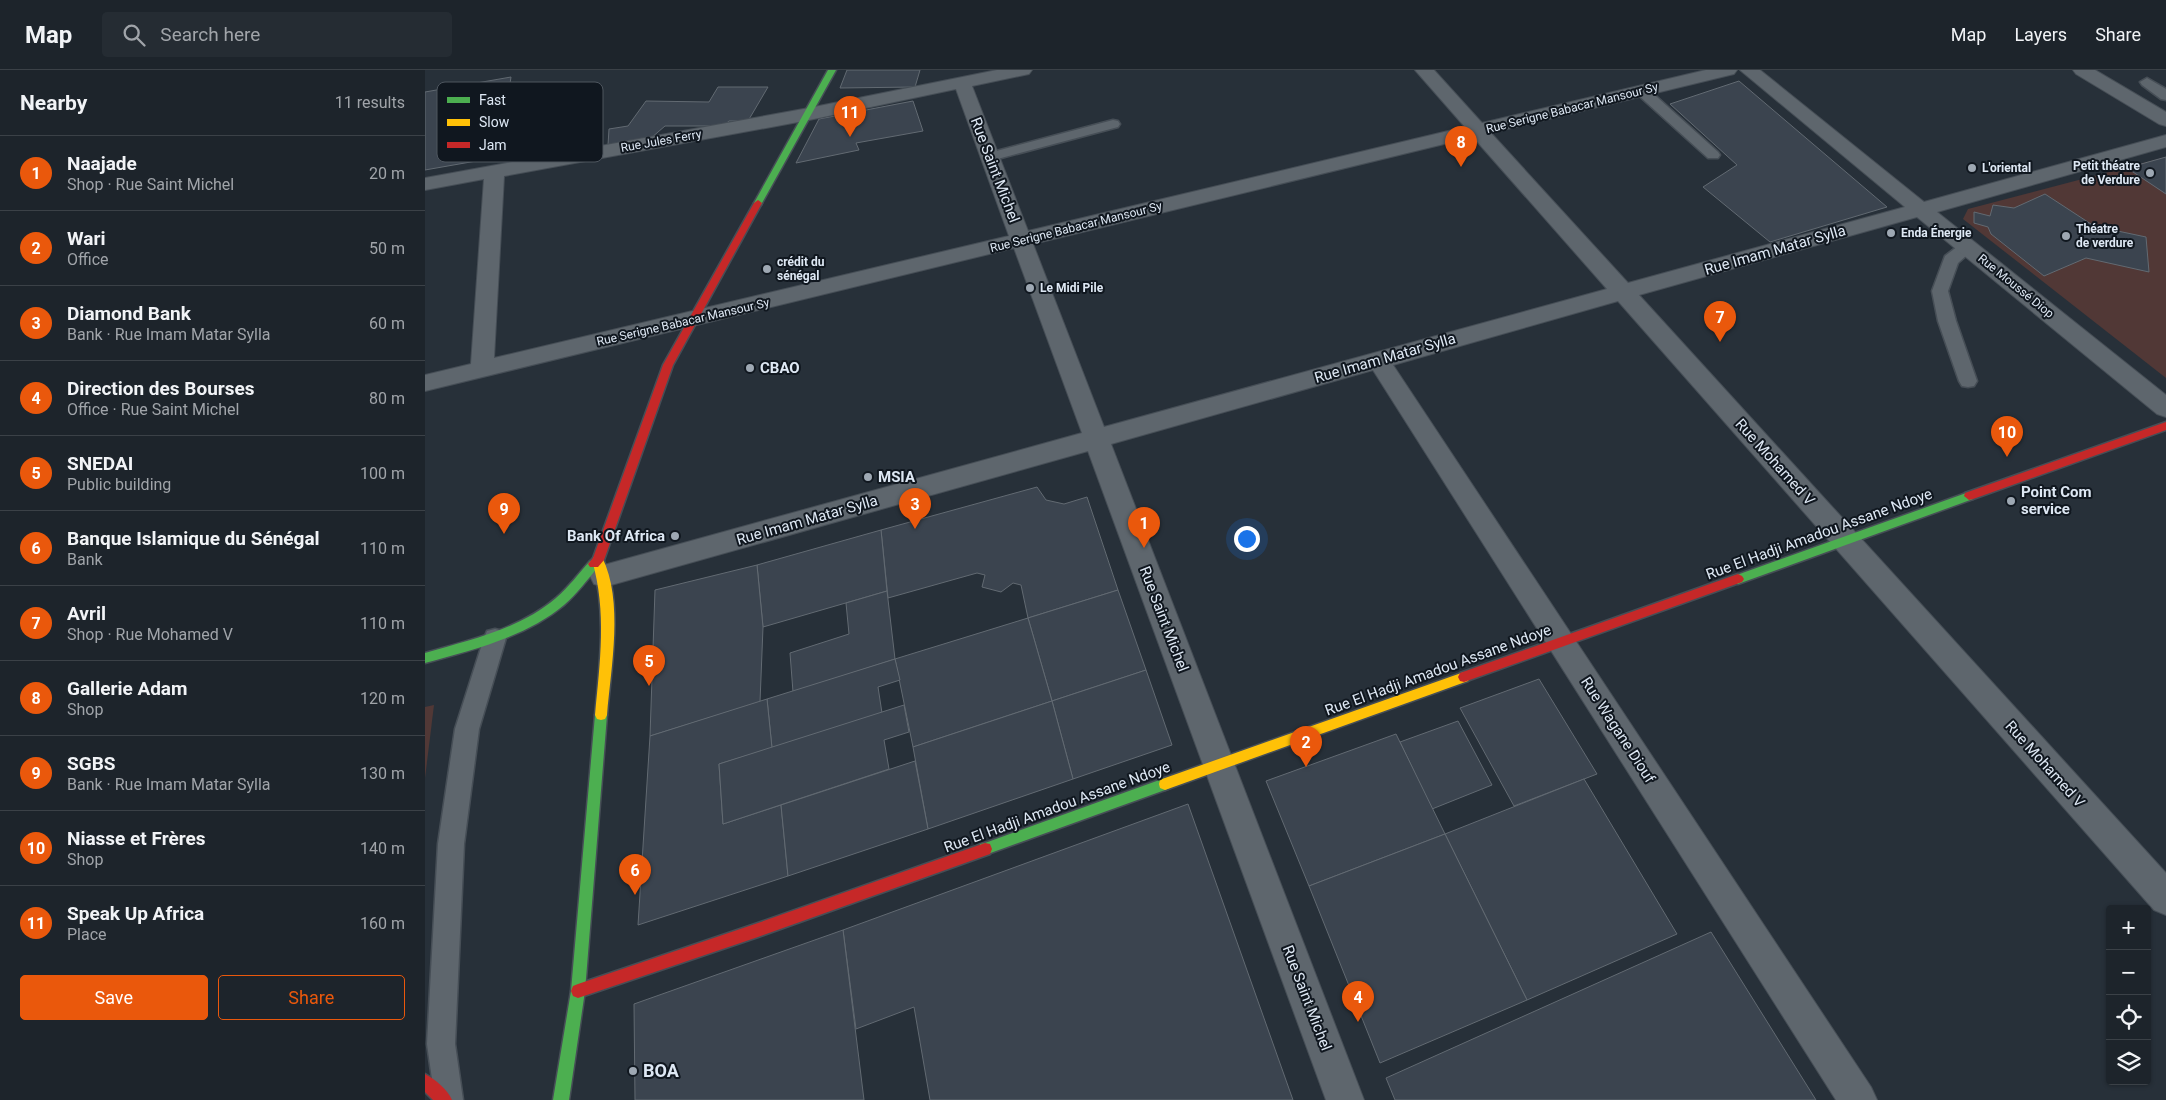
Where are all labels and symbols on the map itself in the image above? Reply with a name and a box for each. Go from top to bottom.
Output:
street label: Rue Serigne Babacar Mansour Sy [1485,80,1660,136]
legend [437,82,603,162]
text: Fast [479,92,506,108]
pin: 11 [834,96,866,137]
text: Slow [479,114,510,130]
street label: Rue Saint Michel [967,115,1023,225]
pin: 8 [1445,126,1477,167]
street label: Rue Jules Ferry [619,127,703,155]
text: Jam [479,137,507,153]
place label: Petit théatre de Verdure [2073,159,2141,187]
place label: L'oriental [1982,161,2031,175]
marker: L'oriental [1966,162,1978,174]
marker: Petit théatre de Verdure [2144,167,2156,179]
street label: Rue Serigne Babacar Mansour Sy [989,199,1164,255]
street label: Rue Imam Matar Sylla [1702,221,1848,279]
place label: Théatre de verdure [2076,222,2134,250]
place label: Enda Énergie [1901,225,1972,240]
marker: Enda Énergie [1885,227,1897,239]
marker: Théatre de verdure [2060,230,2072,242]
street label: Rue Moussé Diop [1975,251,2057,321]
place label: crédit du sénégal [777,255,825,283]
marker: crédit du sénégal [761,263,773,275]
place label: Le Midi Pile [1040,281,1104,295]
marker: Le Midi Pile [1024,282,1036,294]
street label: Rue Serigne Babacar Mansour Sy [595,295,771,349]
pin: 7 [1704,301,1736,342]
street label: Rue Imam Matar Sylla [1312,329,1458,387]
place label: CBAO [760,359,800,377]
marker: CBAO [744,362,756,374]
street label: Rue Mohamed V [1731,415,1819,509]
pin: 10 [1991,416,2023,457]
place label: MSIA [878,468,916,486]
marker: MSIA [862,471,874,483]
place label: Point Com service [2021,483,2092,518]
street label: Rue El Hadji Amadou Assane Ndoye [1703,485,1935,583]
pin: 3 [899,488,931,529]
street label: Rue Imam Matar Sylla [734,491,880,549]
pin: 9 [488,493,520,534]
marker: Point Com service [2005,495,2017,507]
pin: 1 [1128,507,1160,548]
your location [1234,526,1260,552]
place label: Bank Of Africa [567,527,665,545]
marker: Bank Of Africa [669,530,681,542]
street label: Rue Saint Michel [1136,564,1192,674]
street label: Rue El Hadji Amadou Assane Ndoye [1322,621,1554,719]
pin: 5 [633,645,665,686]
street label: Rue Wagane Diouf [1577,674,1659,787]
street label: Rue Mohamed V [2001,717,2089,811]
pin: 2 [1290,726,1322,767]
street label: Rue El Hadji Amadou Assane Ndoye [941,758,1173,856]
pin: 6 [619,854,651,895]
street label: Rue Saint Michel [1279,943,1335,1053]
pin: 4 [1342,981,1374,1022]
place label: BOA [643,1060,680,1081]
marker: BOA [627,1065,639,1077]

